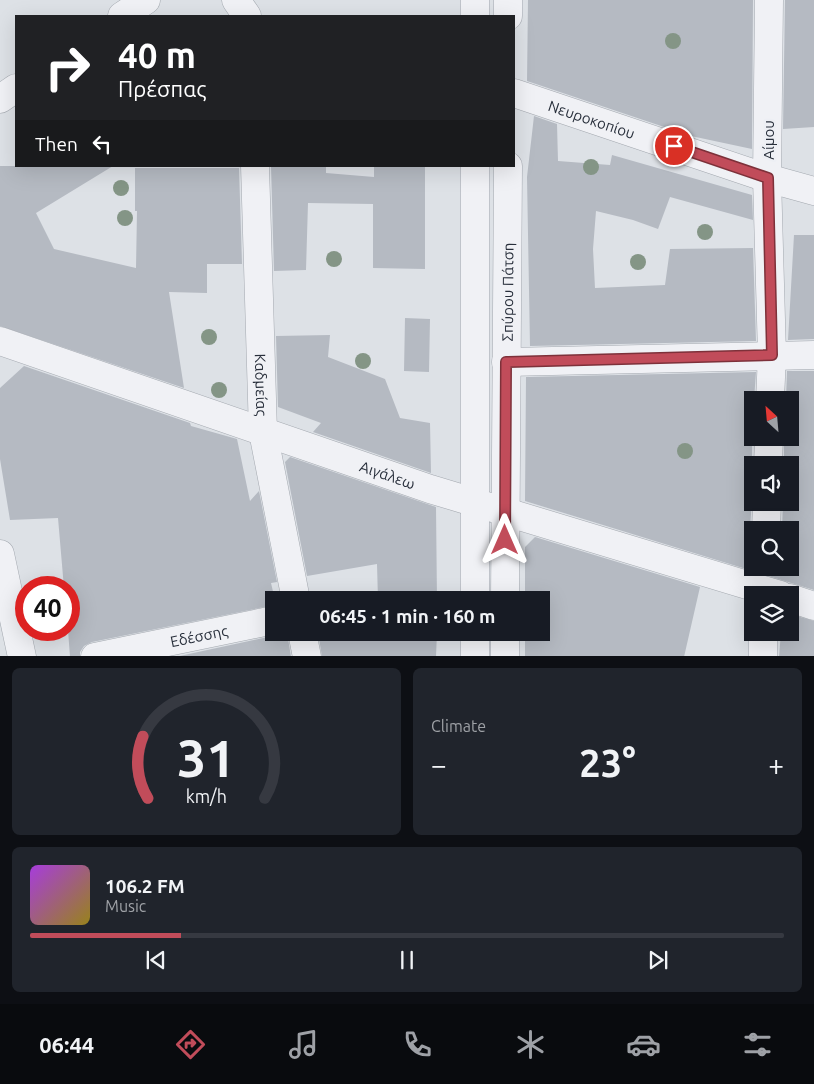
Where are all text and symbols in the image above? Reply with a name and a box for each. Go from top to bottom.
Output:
icon: right [35,35,100,100]
text: 40 m [118,35,196,75]
text: Πρέσπας [118,76,206,101]
street label: Νευροκοπίου [546,97,637,142]
street label: Αίμου [760,120,777,160]
pin [653,125,695,167]
icon: left [88,130,116,158]
icon: arrive [660,132,688,160]
text: Then [35,133,78,155]
street label: Σπύρου Πάτση [498,243,516,341]
street label: Καδμείας [252,353,271,417]
north arrow [744,391,799,446]
map controls [744,391,799,641]
button: sound [744,456,799,511]
street label: Αιγάλεω [358,457,418,492]
position arrow [478,513,530,565]
button: search [744,521,799,576]
speed limit sign: 40 [15,576,80,641]
button: layers [744,586,799,641]
text: 06:45 · 1 min · 160 m [320,605,495,627]
street label: Εδέσσης [169,621,229,650]
text: Climate [431,717,486,735]
text: 31 [177,729,236,787]
text: 23° [579,742,636,784]
text: − [431,749,447,780]
text: + [768,749,784,780]
text: km/h [186,786,227,806]
text: 106.2 FM [105,875,185,897]
text: Music [105,897,146,915]
icon: previous [142,946,170,974]
icon: pause [393,946,421,974]
icon: next [644,946,672,974]
icon: directions [173,1027,208,1062]
icon: music [286,1027,321,1062]
icon: phone [400,1027,435,1062]
icon: climate [513,1027,548,1062]
icon: car [626,1027,661,1062]
icon: filters [740,1027,775,1062]
text: 06:44 [39,1032,94,1057]

